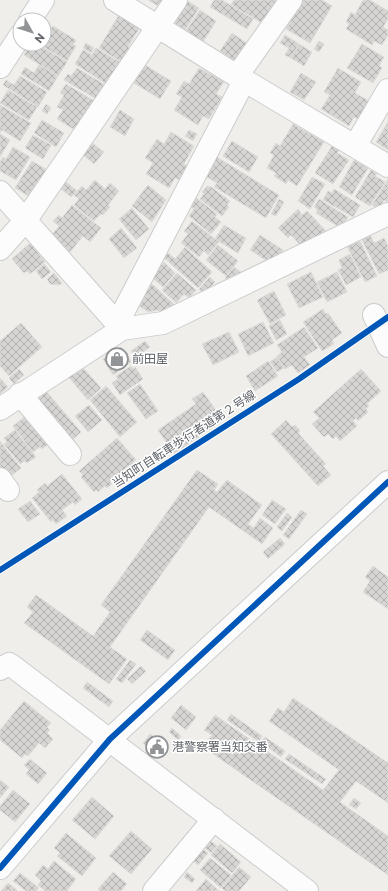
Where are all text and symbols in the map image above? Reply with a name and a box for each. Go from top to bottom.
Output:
north arrow [12,12,52,52]
text: N [33,31,48,46]
shop icon: 前田屋 [104,346,130,372]
place label: 前田屋 [132,351,168,365]
street label: 当知町自転車歩行者道第２号線 [109,387,258,490]
public building icon: 港警察署当知交番 [144,734,170,760]
place label: 港警察署当知交番 [172,739,268,753]

